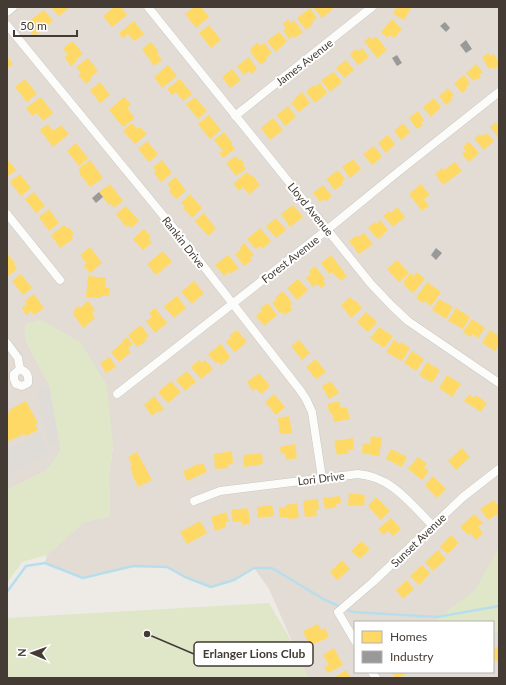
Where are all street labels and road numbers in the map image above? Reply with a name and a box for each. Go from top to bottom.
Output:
street label: James Avenue [273,36,335,88]
street label: Lloyd Avenue [286,180,337,238]
street label: Rankin Drive [160,214,208,271]
street label: Forest Avenue [259,232,321,285]
street label: Lori Drive [297,469,345,487]
street label: Sunset Avenue [388,510,448,569]

